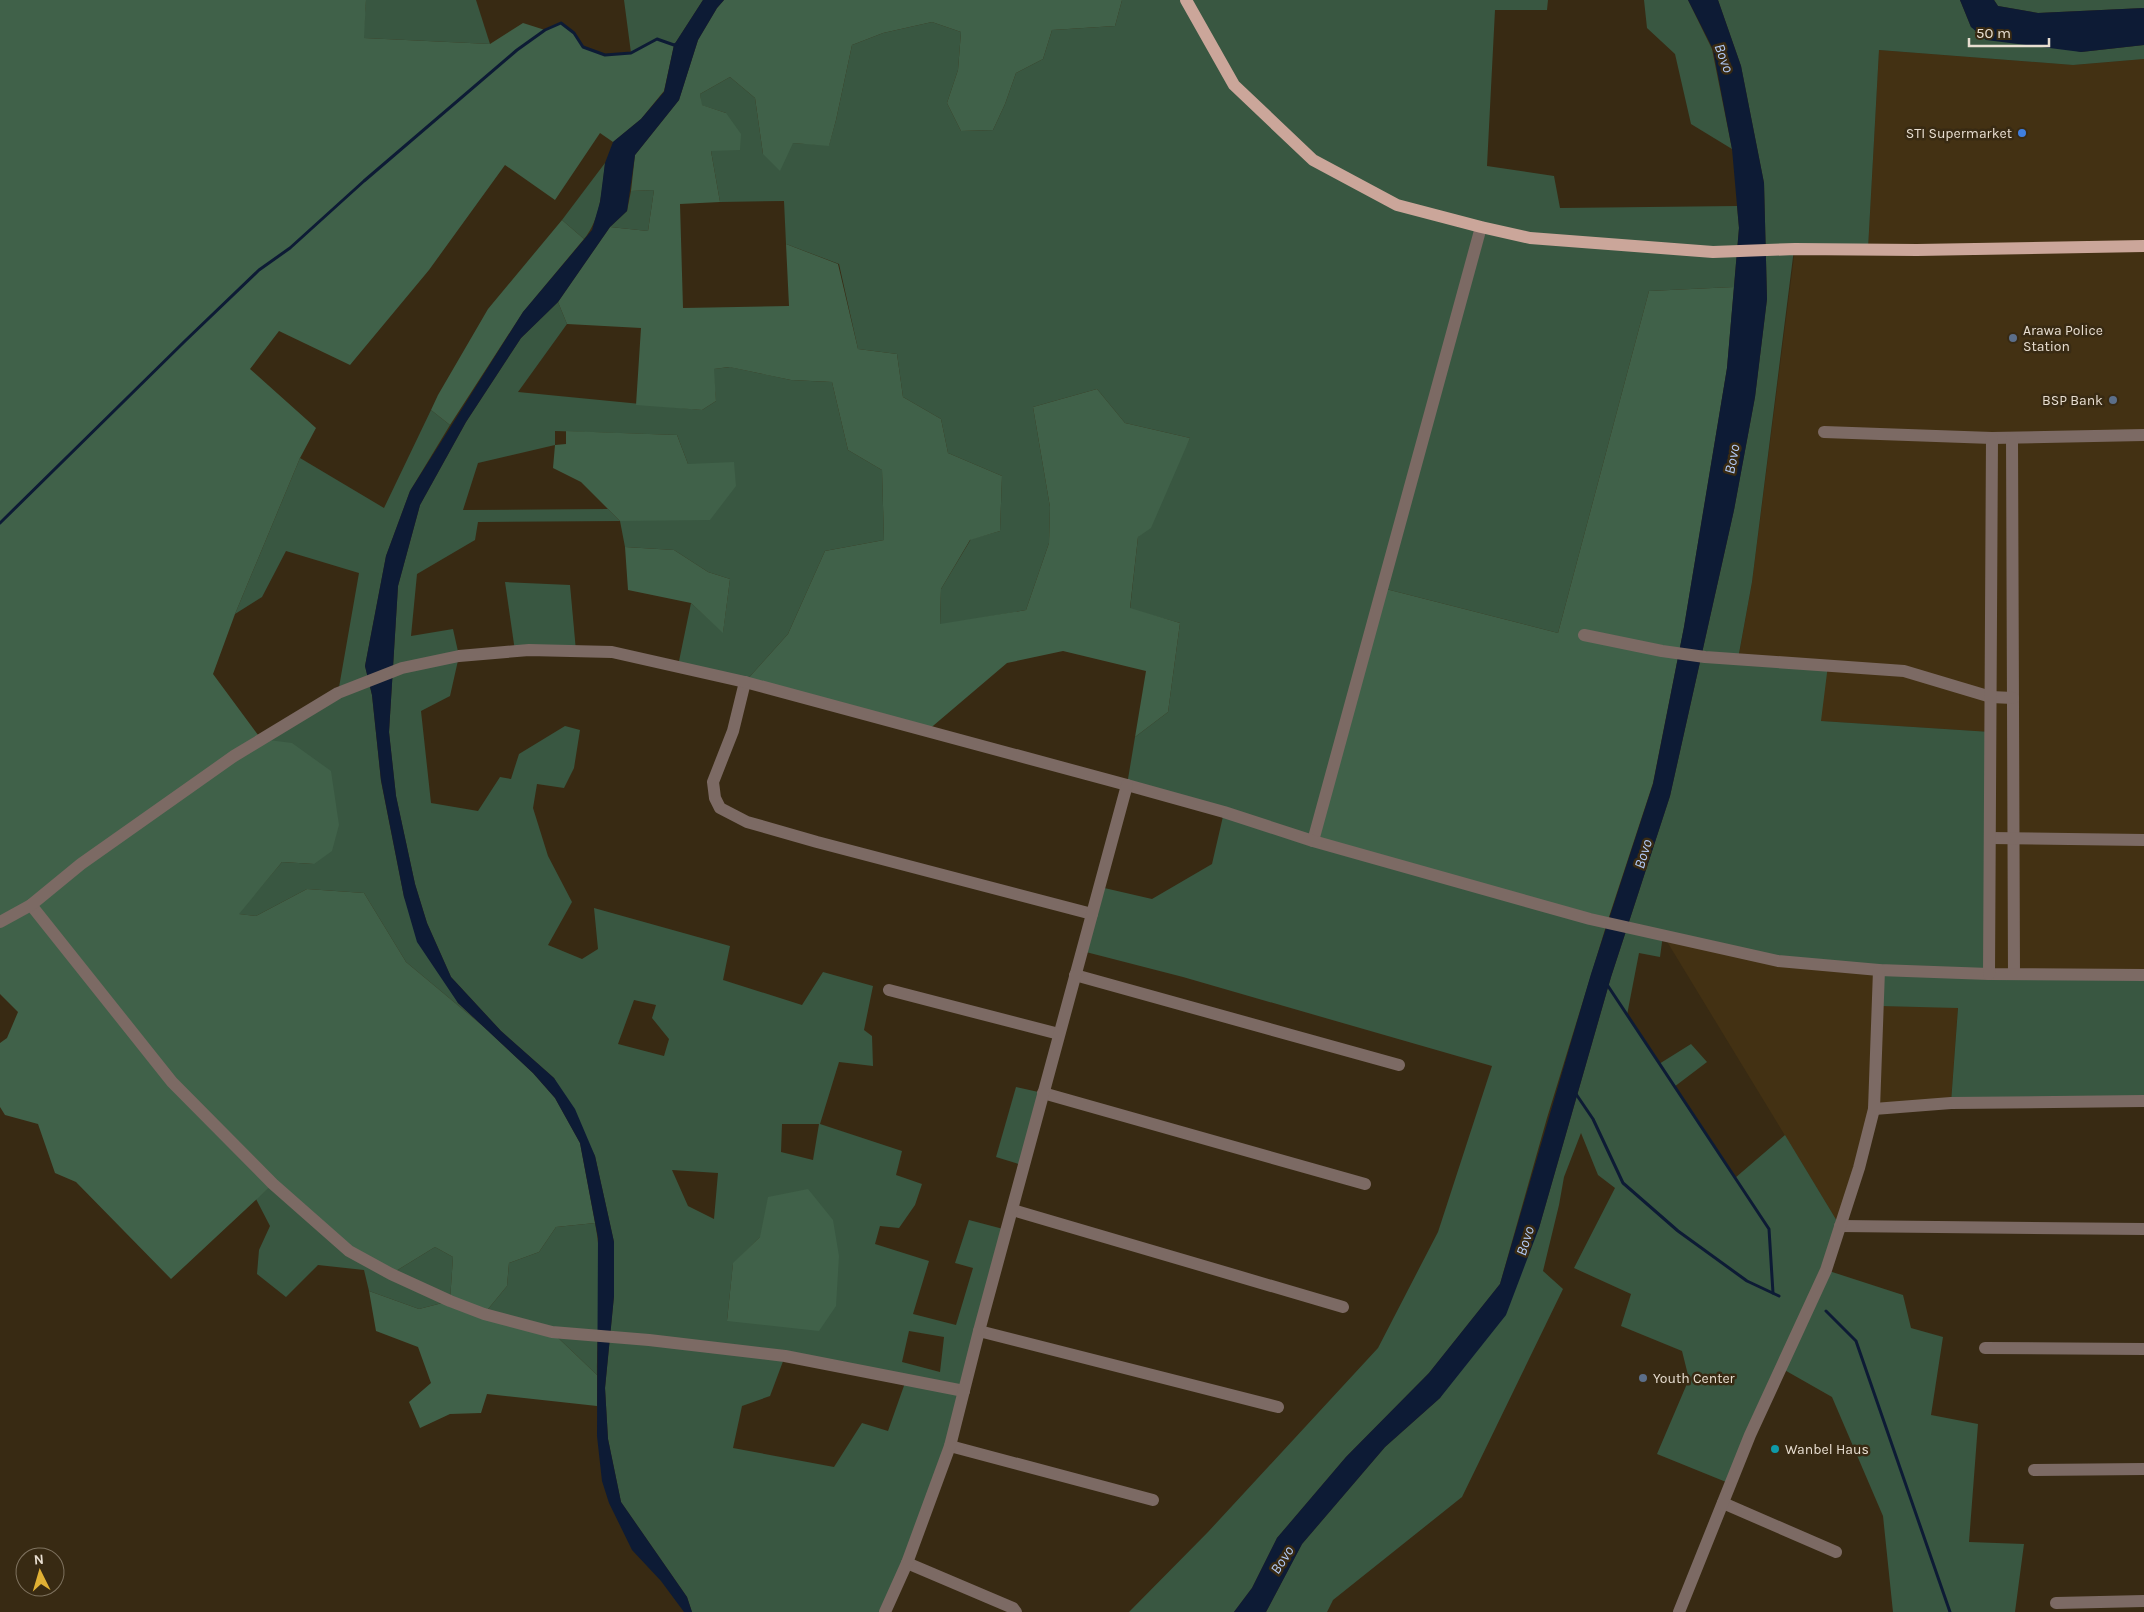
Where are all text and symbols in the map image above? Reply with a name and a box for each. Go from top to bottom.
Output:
scale bar [1969,15,2049,47]
text: 50 m [1976,24,2011,42]
water label: Bovo [1710,41,1738,76]
place label: STI Supermarket [1906,125,2012,142]
marker: STI Supermarket [2016,127,2028,139]
place label: Arawa Police Station [2023,322,2103,355]
marker: Arawa Police Station [2007,332,2019,344]
place label: BSP Bank [2042,392,2103,409]
marker: BSP Bank [2107,394,2119,406]
water label: Bovo [1720,442,1744,475]
water label: Bovo [1630,836,1656,871]
water label: Bovo [1512,1223,1538,1258]
place label: Youth Center [1653,1370,1736,1387]
marker: Youth Center [1637,1372,1649,1384]
place label: Wanbel Haus [1785,1441,1869,1458]
marker: Wanbel Haus [1769,1443,1781,1455]
water label: Bovo [1266,1542,1298,1577]
north arrow [15,1547,65,1597]
text: N [33,1551,45,1568]

